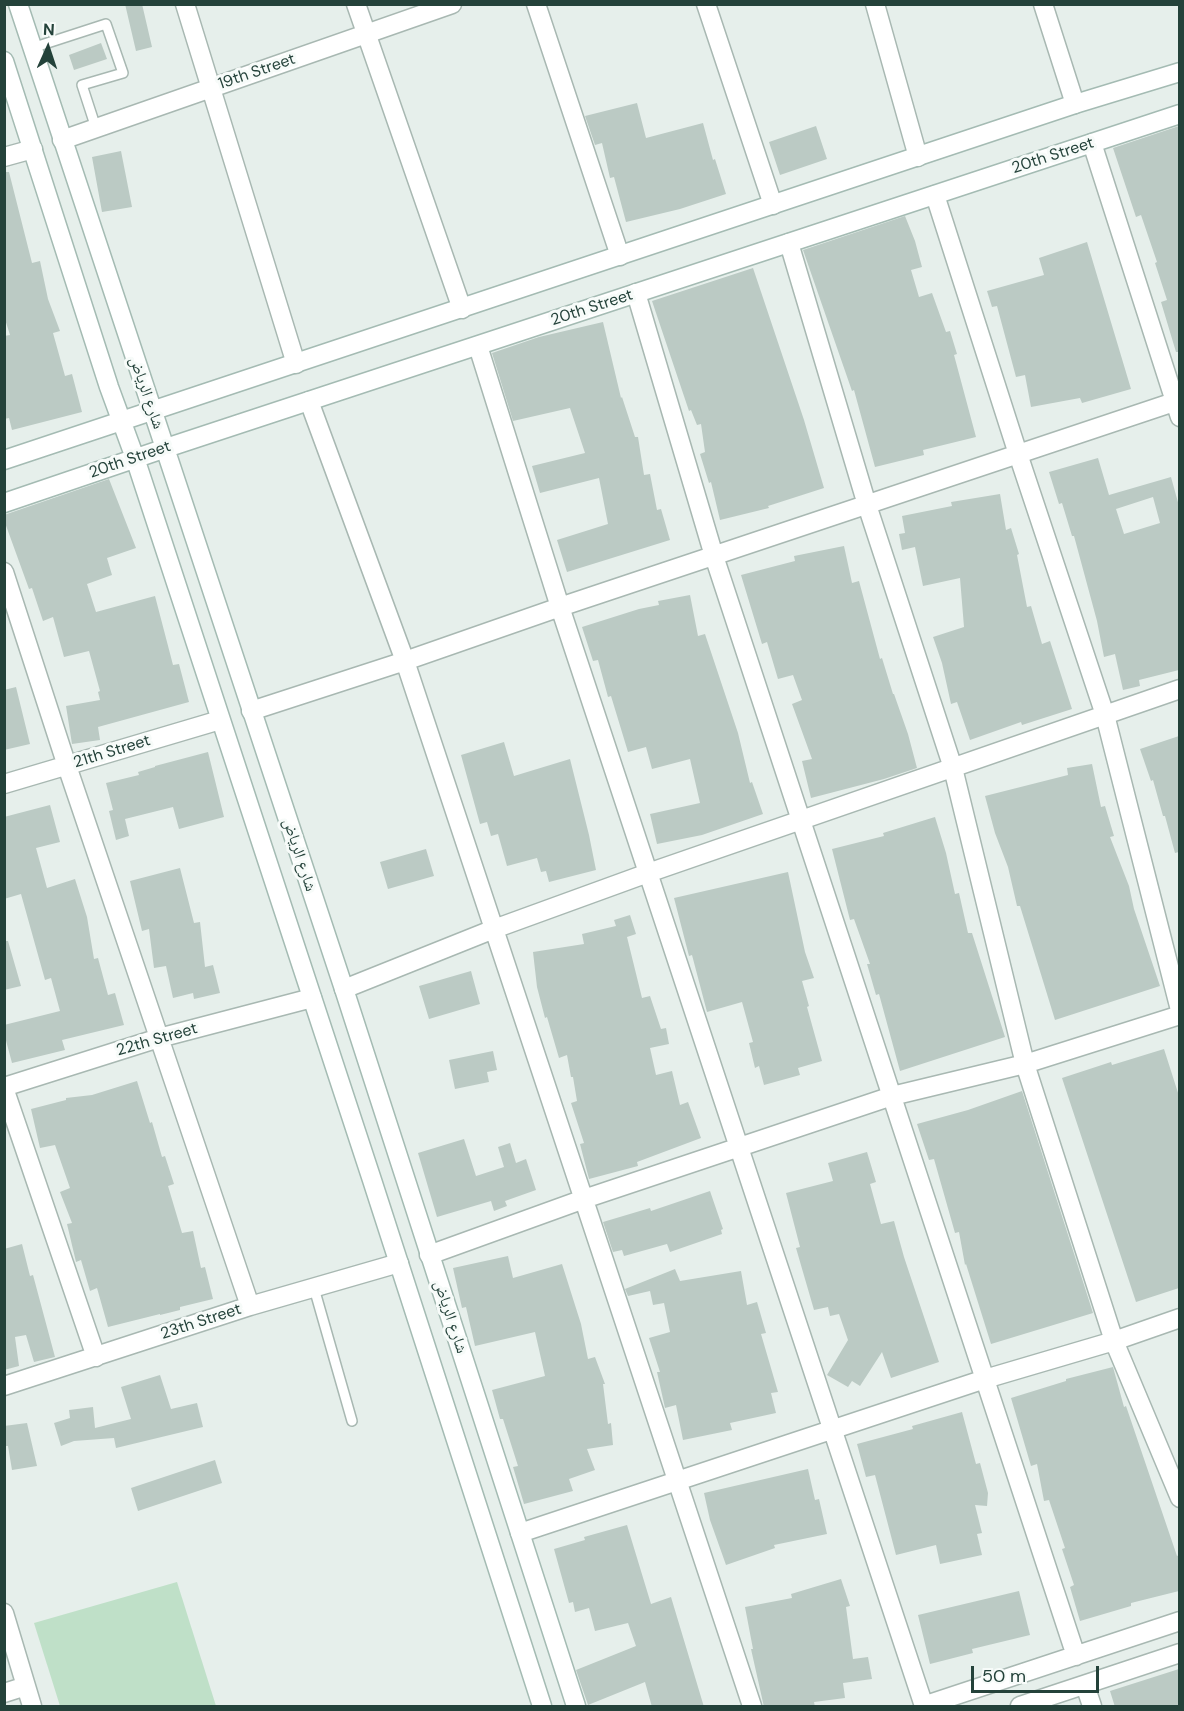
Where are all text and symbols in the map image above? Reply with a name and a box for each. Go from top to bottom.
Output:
north arrow [18,18,78,78]
text: N [43,19,55,40]
street label: 19th Street [216,50,298,94]
street label: 20th Street [1010,134,1096,178]
street label: 20th Street [549,286,635,330]
street label: شارع الرياض [125,354,167,432]
street label: 20th Street [87,437,173,483]
street label: 21th Street [71,731,153,773]
street label: شارع الرياض [278,816,320,894]
street label: 22th Street [114,1019,200,1061]
street label: شارع الرياض [429,1278,471,1356]
street label: 23th Street [158,1300,244,1344]
scale bar [974,1654,1102,1692]
text: 50 m [982,1664,1026,1688]

